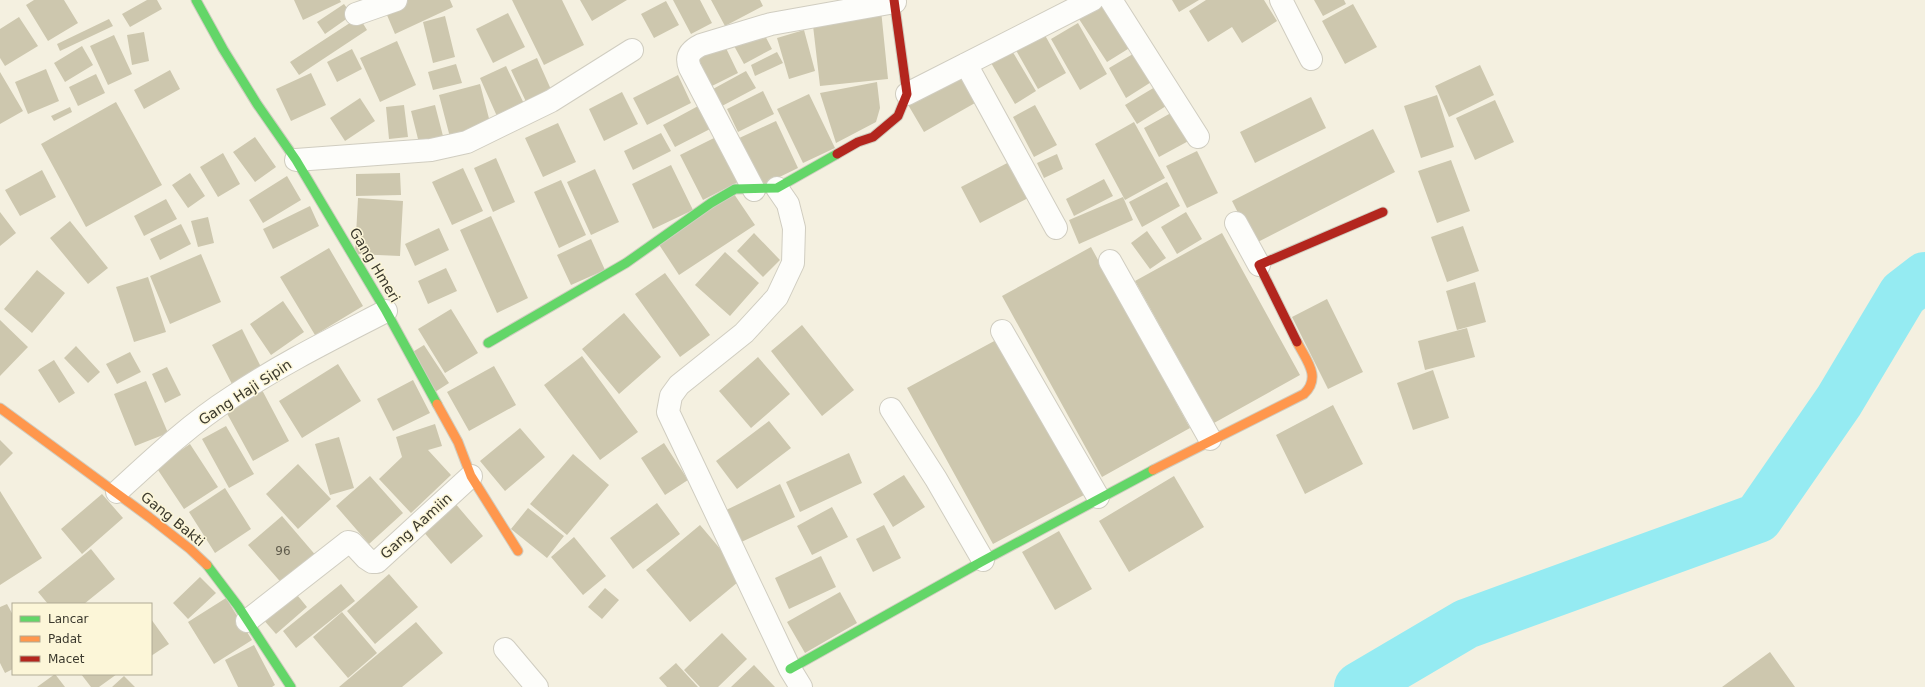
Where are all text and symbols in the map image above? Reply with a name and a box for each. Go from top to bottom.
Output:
street label: Gang Hmeri [346,225,404,305]
street label: Gang Haji Sipin [196,356,294,428]
street label: Gang Bakti [138,488,208,550]
street label: Gang Aamiin [377,490,455,562]
house number: 96 [275,544,291,558]
legend [12,603,152,675]
text: Lancar [48,612,89,626]
text: Padat [48,632,82,646]
text: Macet [48,652,85,666]

